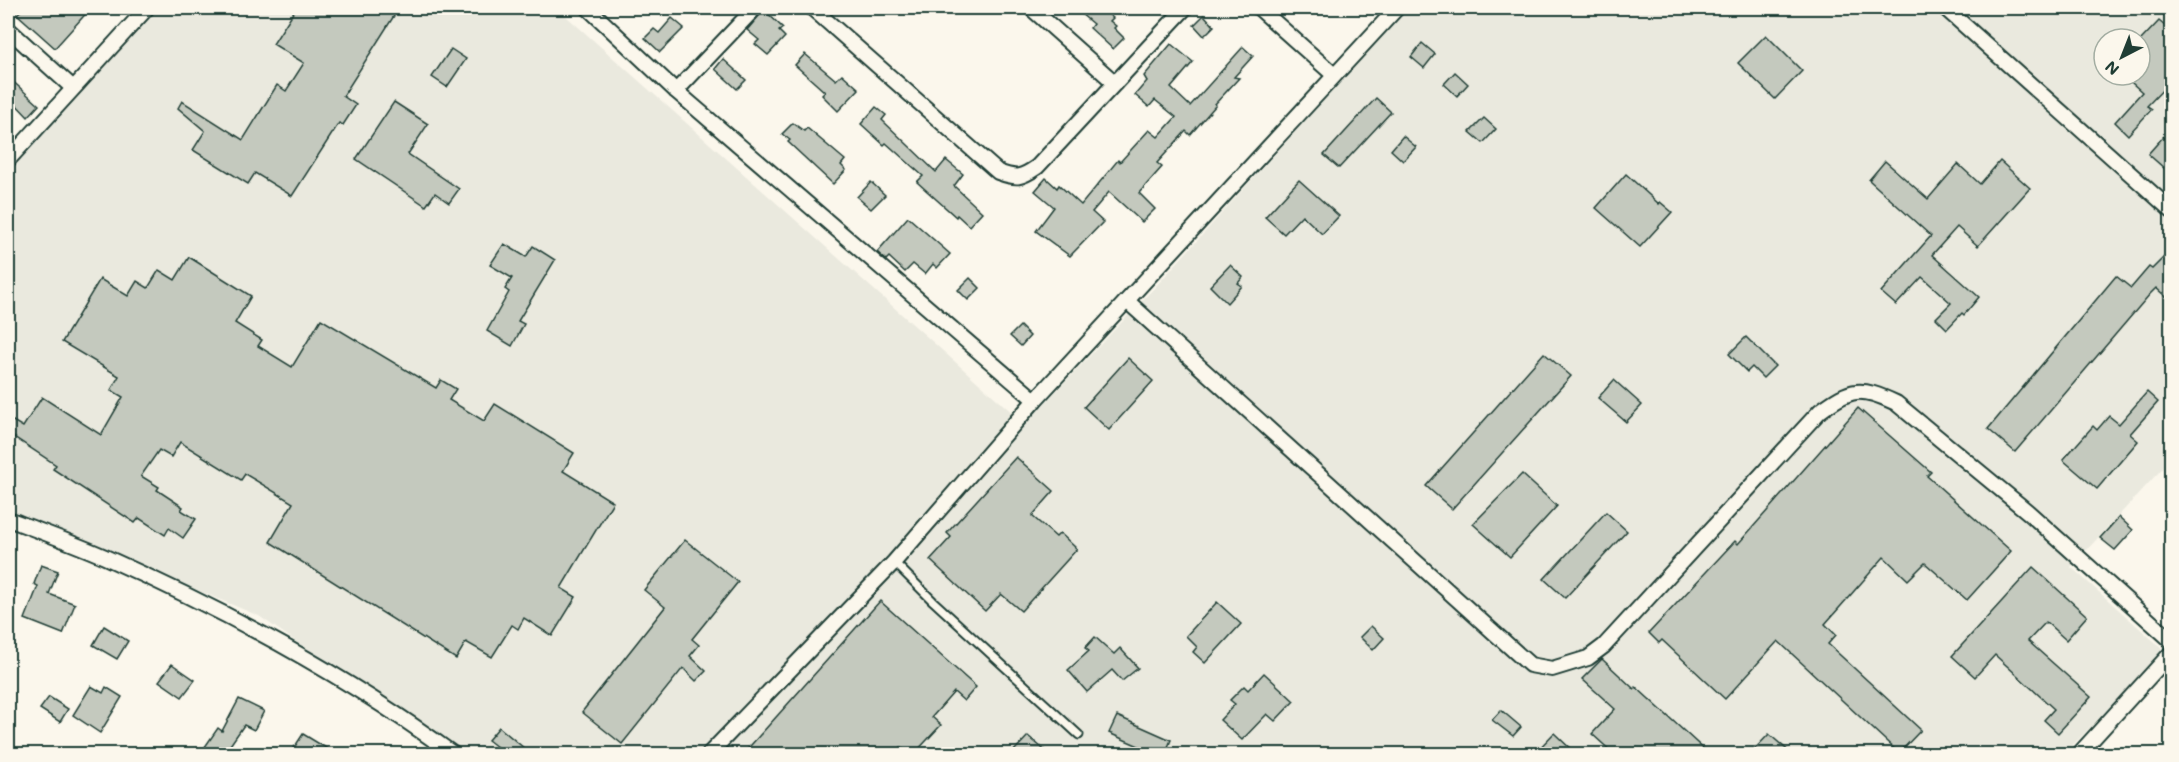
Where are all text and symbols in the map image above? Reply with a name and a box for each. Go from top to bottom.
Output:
north arrow [2092,27,2152,87]
text: N [2100,57,2123,80]

